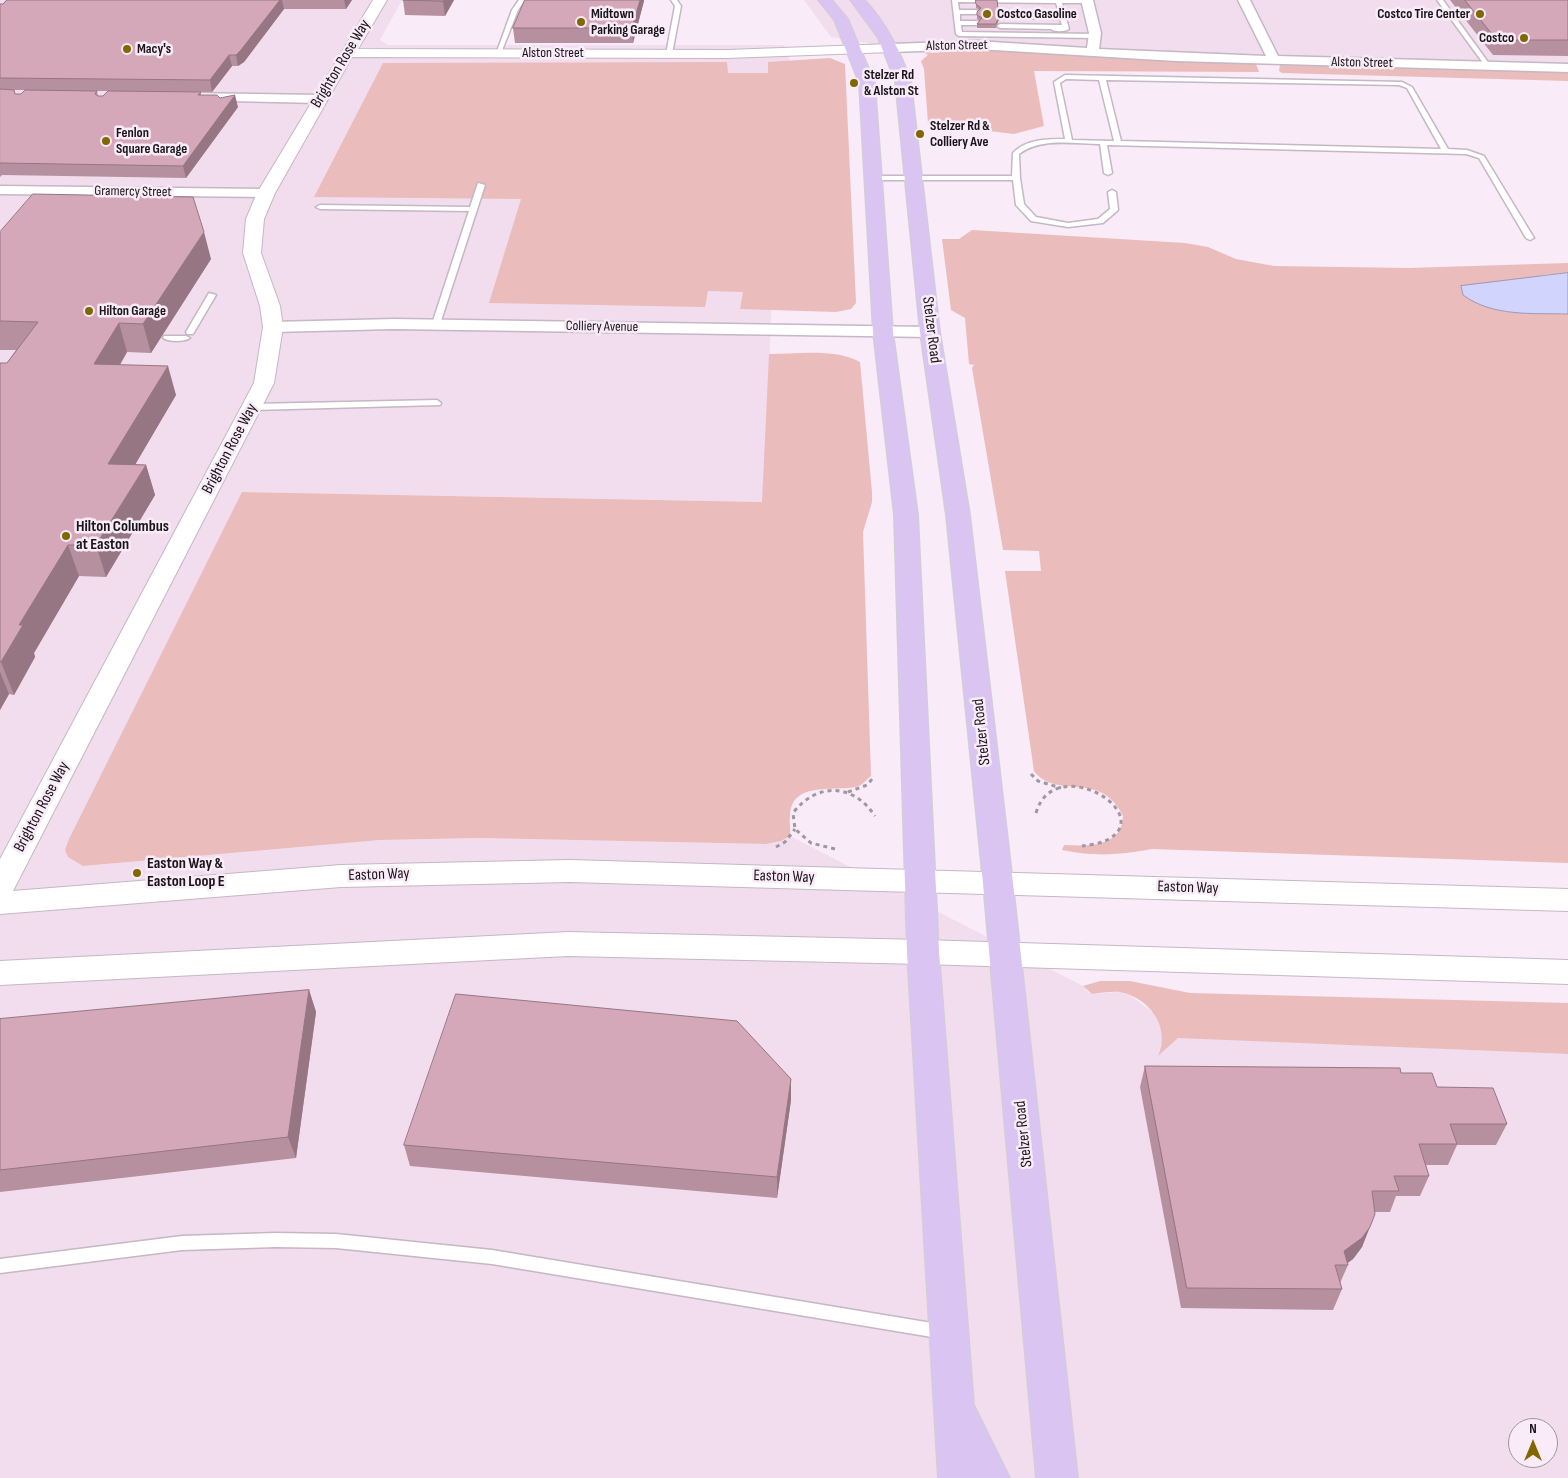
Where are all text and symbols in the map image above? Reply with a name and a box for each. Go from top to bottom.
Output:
place label: Midtown Parking Garage [591,6,665,38]
place label: Costco Gasoline [997,6,1077,22]
place label: Costco Tire Center [1377,6,1470,22]
marker: Costco Gasoline [981,8,993,20]
marker: Costco Tire Center [1474,8,1486,20]
street label: Brighton Rose Way [307,16,375,112]
marker: Midtown Parking Garage [575,16,587,28]
place label: Costco [1479,30,1514,46]
marker: Costco [1518,32,1530,44]
street label: Alston Street [926,37,988,55]
place label: Macy's [137,41,171,57]
marker: Macy's [121,43,133,55]
street label: Alston Street [522,45,584,61]
street label: Alston Street [1331,54,1393,72]
place label: Stelzer Rd & Alston St [864,67,919,100]
marker: Stelzer Rd & Alston St [848,77,860,89]
place label: Stelzer Rd & Colliery Ave [930,118,990,150]
place label: Fenlon Square Garage [116,125,187,158]
marker: Stelzer Rd & Colliery Ave [914,128,926,140]
marker: Fenlon Square Garage [100,135,112,147]
street label: Gramercy Street [94,183,172,201]
street label: Stelzer Road [917,296,945,364]
place label: Hilton Garage [99,303,166,319]
marker: Hilton Garage [83,305,95,317]
street label: Colliery Avenue [566,318,638,336]
street label: Brighton Rose Way [198,401,262,497]
place label: Hilton Columbus at Easton [76,517,169,555]
marker: Hilton Columbus at Easton [60,530,72,542]
street label: Stelzer Road [969,698,995,766]
street label: Brighton Rose Way [10,759,74,855]
place label: Easton Way & Easton Loop E [147,854,225,892]
street label: Easton Way [348,864,410,886]
street label: Easton Way [753,866,815,888]
marker: Easton Way & Easton Loop E [131,867,143,879]
street label: Easton Way [1157,877,1219,899]
street label: Stelzer Road [1011,1100,1037,1168]
north arrow [1508,1418,1558,1468]
text: N [1529,1420,1537,1437]

